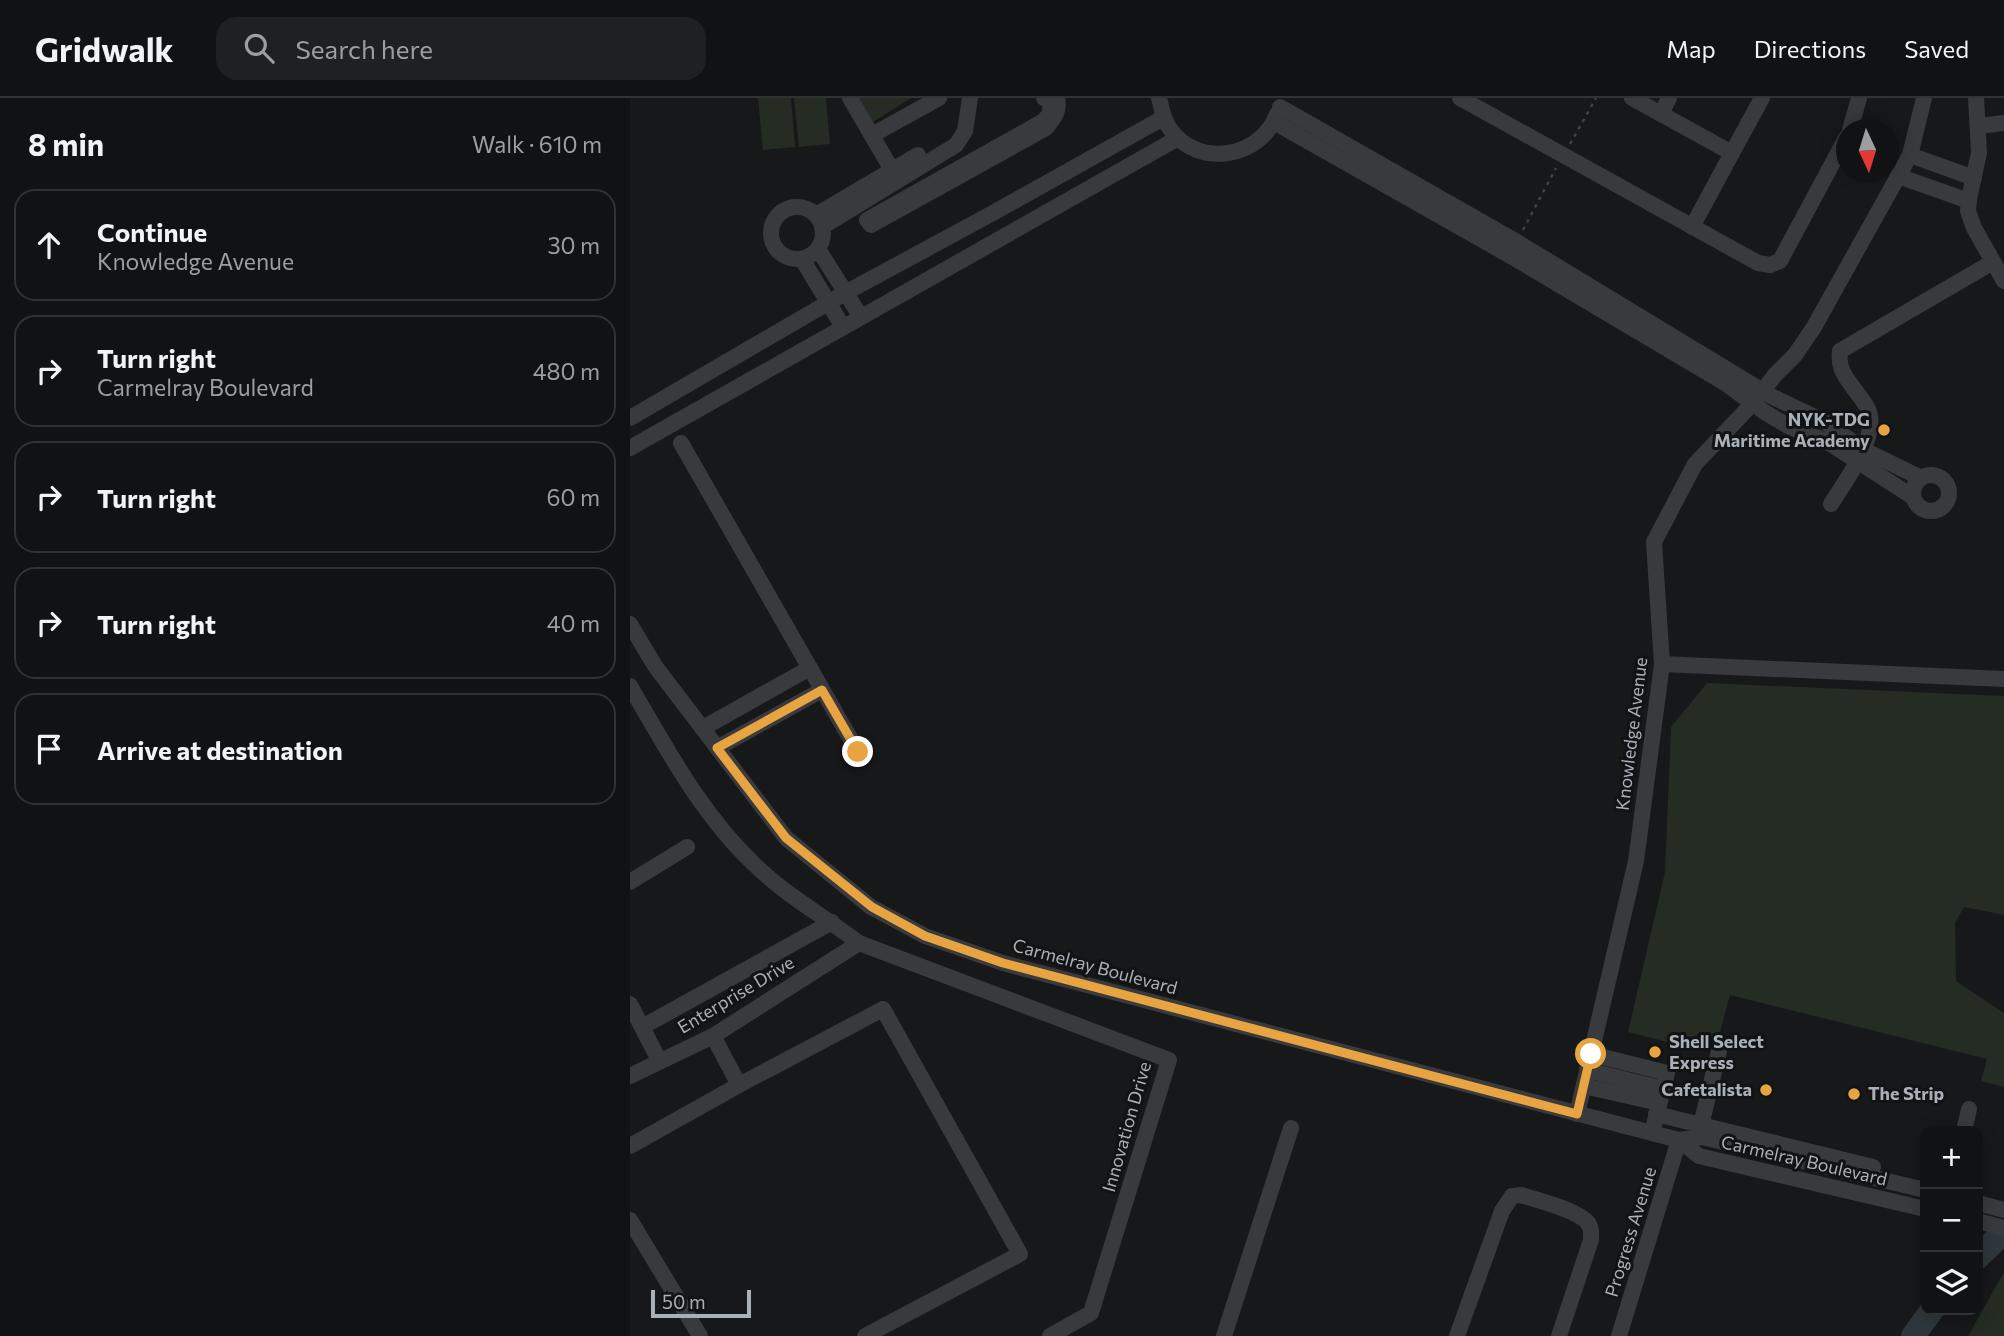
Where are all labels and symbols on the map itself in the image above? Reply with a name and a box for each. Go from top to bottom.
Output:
north arrow [1836,119,1899,182]
place label: NYK-TDG Maritime Academy [1714,408,1870,451]
marker: NYK-TDG Maritime Academy [1876,422,1892,438]
street label: Knowledge Avenue [1611,656,1651,812]
route end [842,736,873,767]
street label: Carmelray Boulevard [1010,933,1180,999]
street label: Enterprise Drive [673,951,798,1038]
place label: Shell Select Express [1669,1030,1764,1073]
route start [1575,1038,1606,1069]
marker: Shell Select Express [1647,1044,1663,1060]
street label: Innovation Drive [1097,1059,1155,1194]
place label: Cafetalista [1661,1078,1752,1100]
marker: Cafetalista [1758,1082,1774,1098]
place label: The Strip [1868,1082,1945,1104]
marker: The Strip [1846,1086,1862,1102]
street label: Carmelray Boulevard [1719,1130,1889,1190]
street label: Progress Avenue [1600,1164,1660,1299]
scale bar [651,1287,751,1319]

